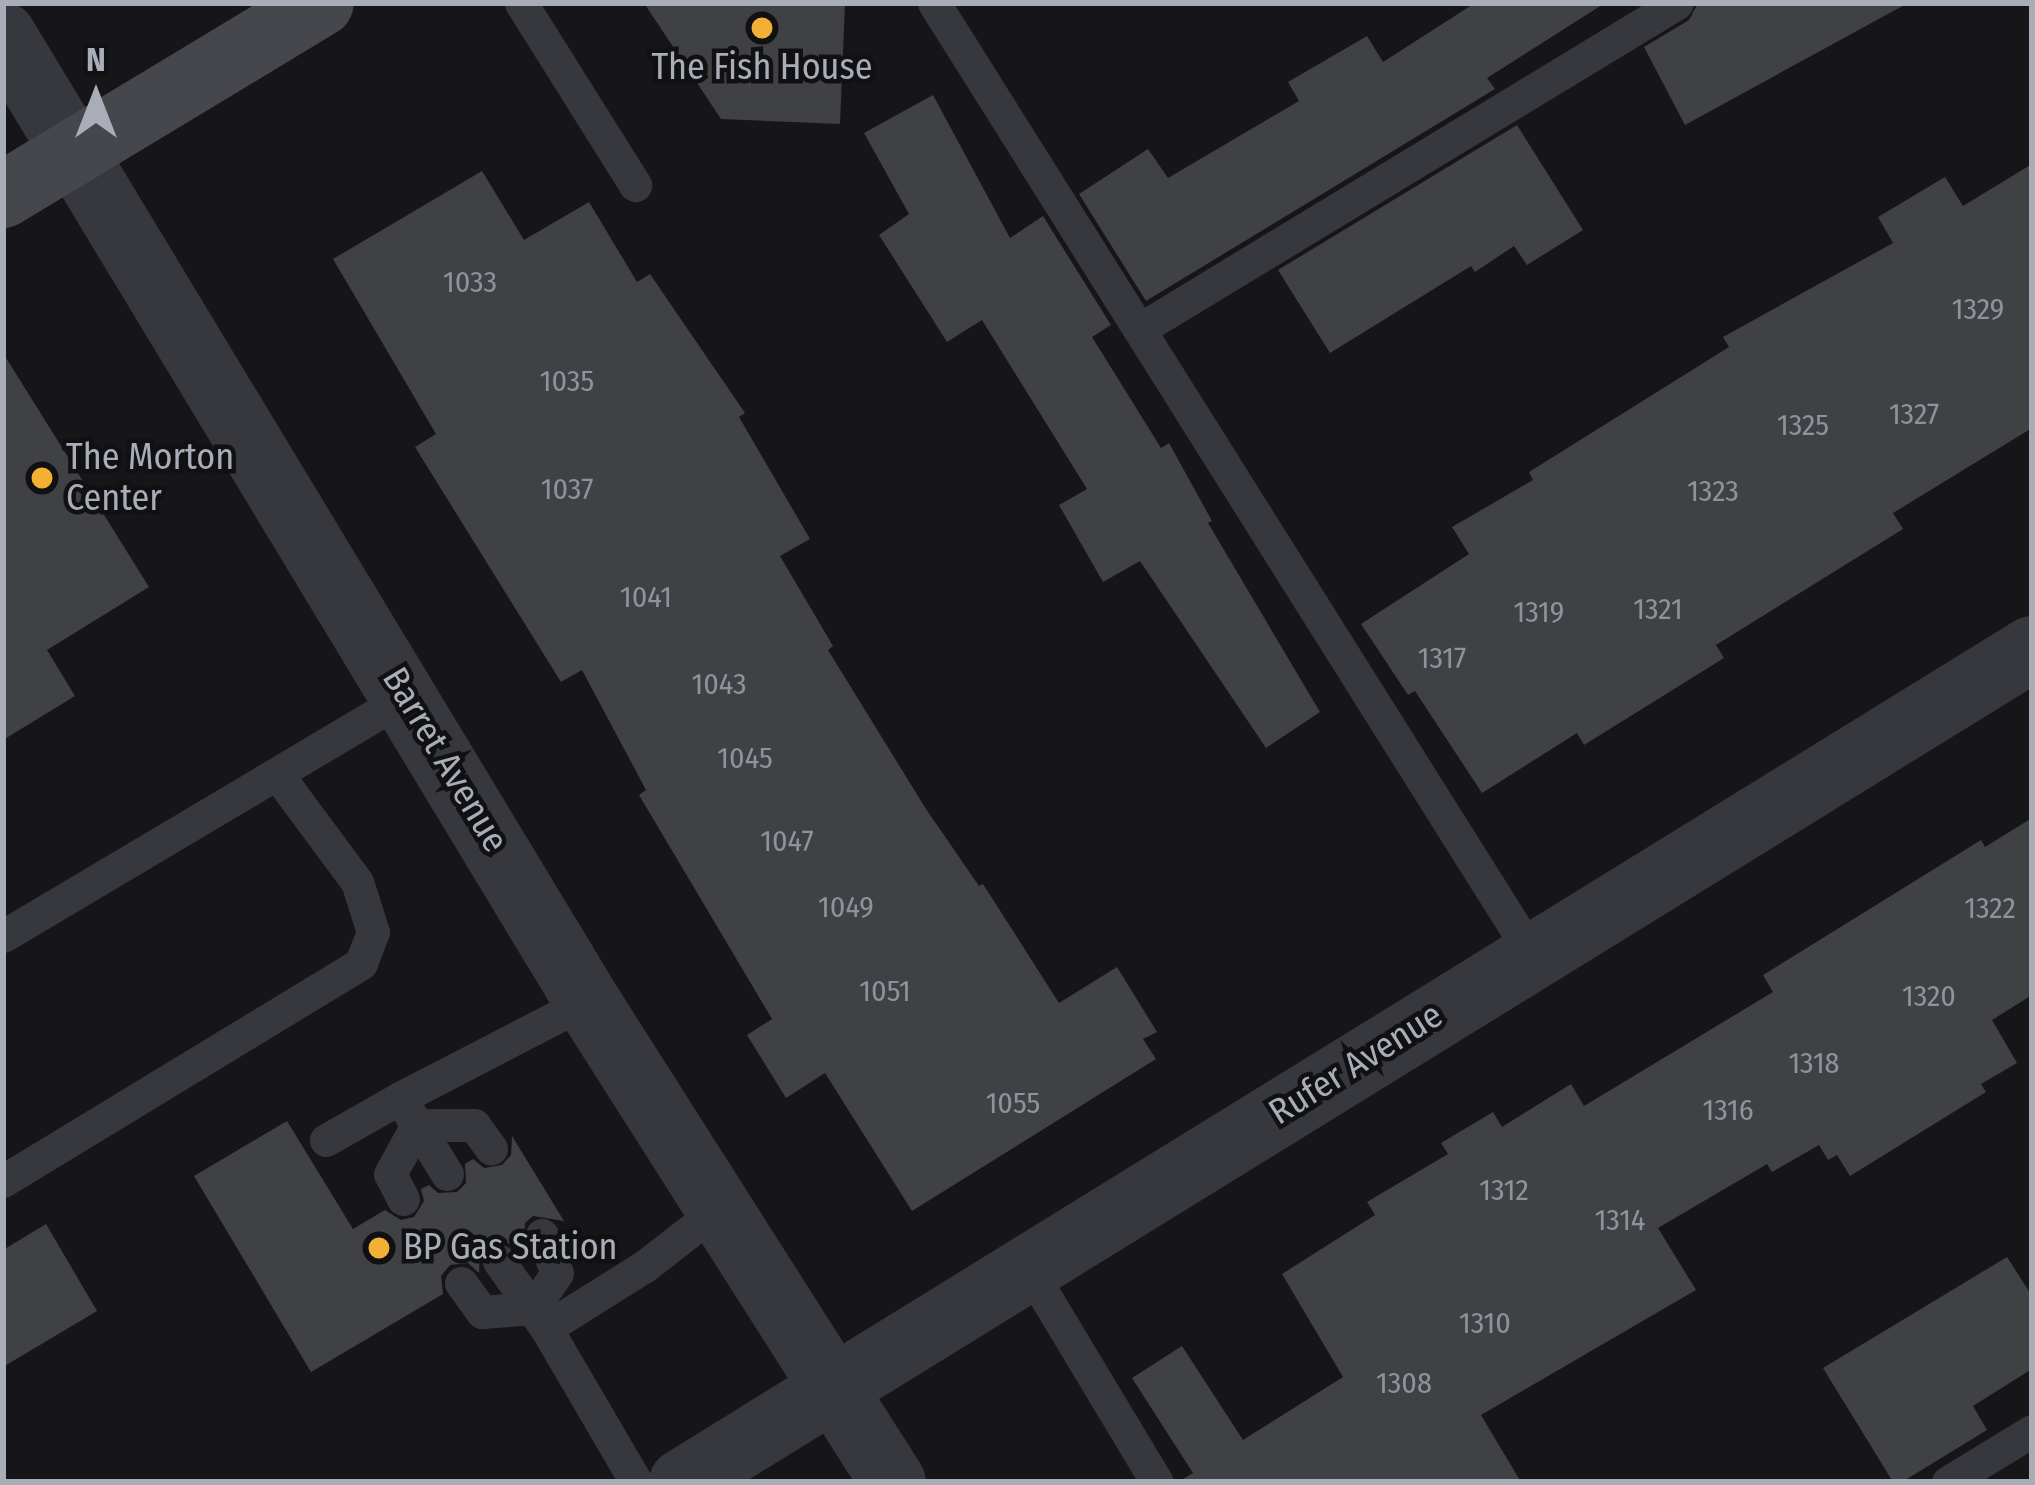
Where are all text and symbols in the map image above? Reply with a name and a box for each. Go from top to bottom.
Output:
marker: The Fish House [749,15,775,41]
north arrow [36,36,156,156]
text: N [86,40,106,80]
place label: The Fish House [651,46,873,90]
house number: 1033 [443,264,497,300]
house number: 1329 [1952,291,2004,327]
house number: 1035 [540,363,594,399]
house number: 1327 [1889,396,1939,432]
house number: 1325 [1777,407,1829,443]
place label: The Morton Center [66,435,234,520]
marker: The Morton Center [29,465,55,491]
house number: 1037 [541,471,593,507]
house number: 1323 [1687,473,1739,509]
house number: 1041 [620,579,672,615]
house number: 1321 [1633,591,1683,627]
house number: 1319 [1514,594,1564,630]
house number: 1317 [1418,640,1466,676]
street label: Barret Avenue [373,660,517,860]
house number: 1043 [692,666,746,702]
house number: 1045 [717,740,773,776]
house number: 1047 [760,823,814,859]
house number: 1049 [818,889,874,925]
house number: 1322 [1964,890,2016,926]
house number: 1051 [859,973,911,1009]
house number: 1320 [1902,978,1956,1014]
street label: Rufer Avenue [1261,994,1451,1134]
house number: 1318 [1788,1045,1840,1081]
house number: 1055 [986,1085,1040,1121]
house number: 1316 [1702,1092,1754,1128]
house number: 1312 [1479,1172,1529,1208]
house number: 1314 [1595,1202,1645,1238]
place label: BP Gas Station [403,1226,618,1270]
marker: BP Gas Station [366,1235,392,1261]
house number: 1310 [1459,1305,1511,1341]
house number: 1308 [1376,1365,1432,1401]

